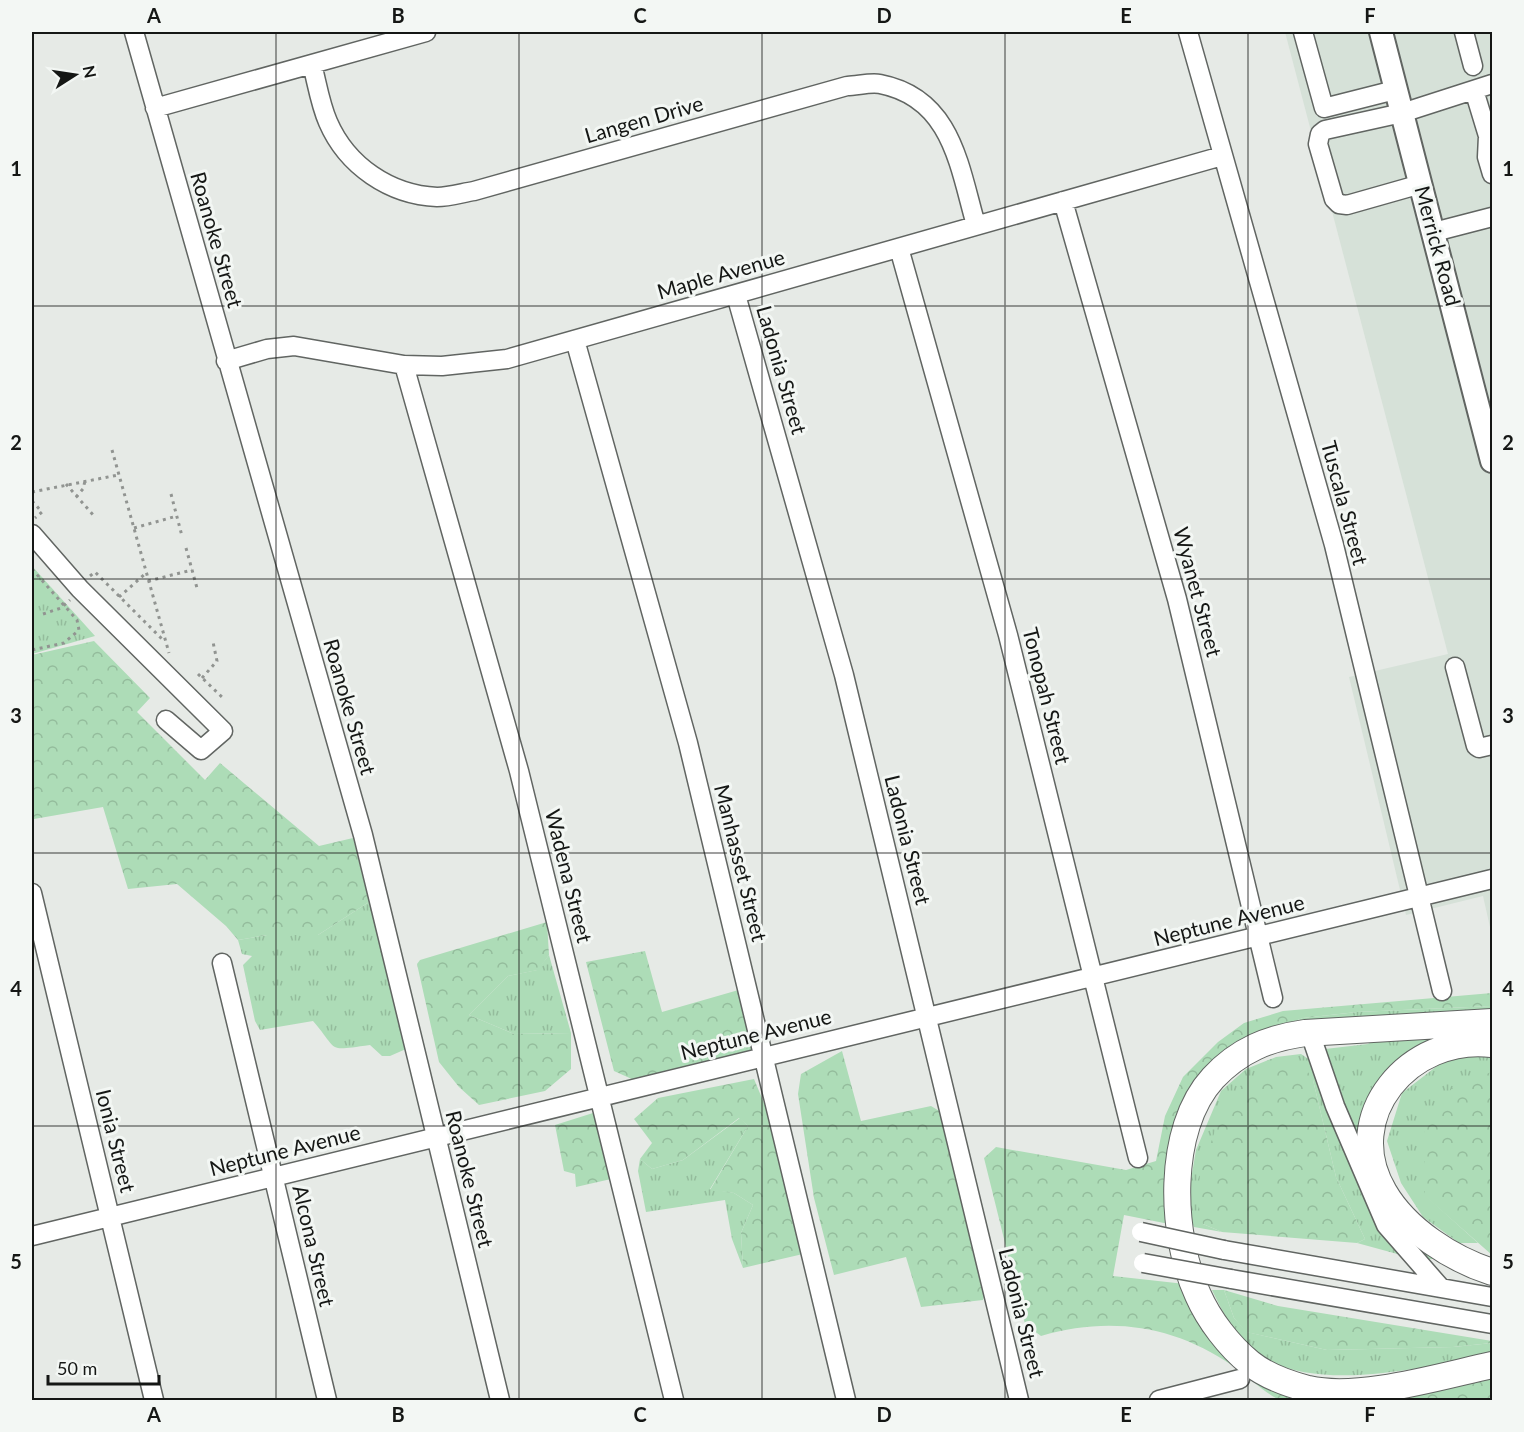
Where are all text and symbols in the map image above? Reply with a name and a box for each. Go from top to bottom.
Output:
text: A [146,3,161,27]
text: B [391,3,405,27]
text: C [633,3,647,27]
text: D [876,3,892,27]
text: E [1120,3,1132,27]
text: F [1364,3,1376,27]
north arrow [45,45,105,105]
text: N [80,64,101,80]
street label: Langen Drive [582,90,706,147]
text: 1 [10,156,22,180]
text: 1 [1502,156,1514,180]
street label: Roanoke Street [186,169,249,311]
street label: Merrick Road [1410,183,1466,308]
street label: Maple Avenue [654,243,787,304]
street label: Ladonia Street [752,302,813,437]
text: 2 [10,430,22,454]
text: 2 [1502,430,1514,454]
street label: Tuscala Street [1317,438,1374,568]
street label: Wyanet Street [1169,524,1228,660]
street label: Tonopah Street [1018,625,1077,767]
street label: Roanoke Street [319,636,382,778]
text: 3 [10,703,22,727]
text: 3 [1502,703,1514,727]
street label: Ladonia Street [880,772,937,908]
street label: Manhasset Street [710,782,773,944]
street label: Wadena Street [541,806,598,945]
street label: Neptune Avenue [1151,889,1307,950]
text: 4 [10,976,22,1000]
text: 4 [1502,976,1514,1000]
street label: Neptune Avenue [678,1003,834,1064]
street label: Ionia Street [92,1087,141,1195]
street label: Roanoke Street [441,1108,500,1250]
street label: Neptune Avenue [207,1119,363,1180]
street label: Alcona Street [288,1183,341,1309]
street label: Ladonia Street [994,1245,1051,1381]
text: 5 [10,1249,22,1273]
text: 5 [1502,1249,1514,1273]
scale bar [48,1348,159,1386]
text: 50 m [57,1357,97,1379]
text: A [146,1402,161,1426]
text: B [391,1402,405,1426]
text: C [633,1402,647,1426]
text: D [876,1402,892,1426]
text: E [1120,1402,1132,1426]
text: F [1364,1402,1376,1426]

